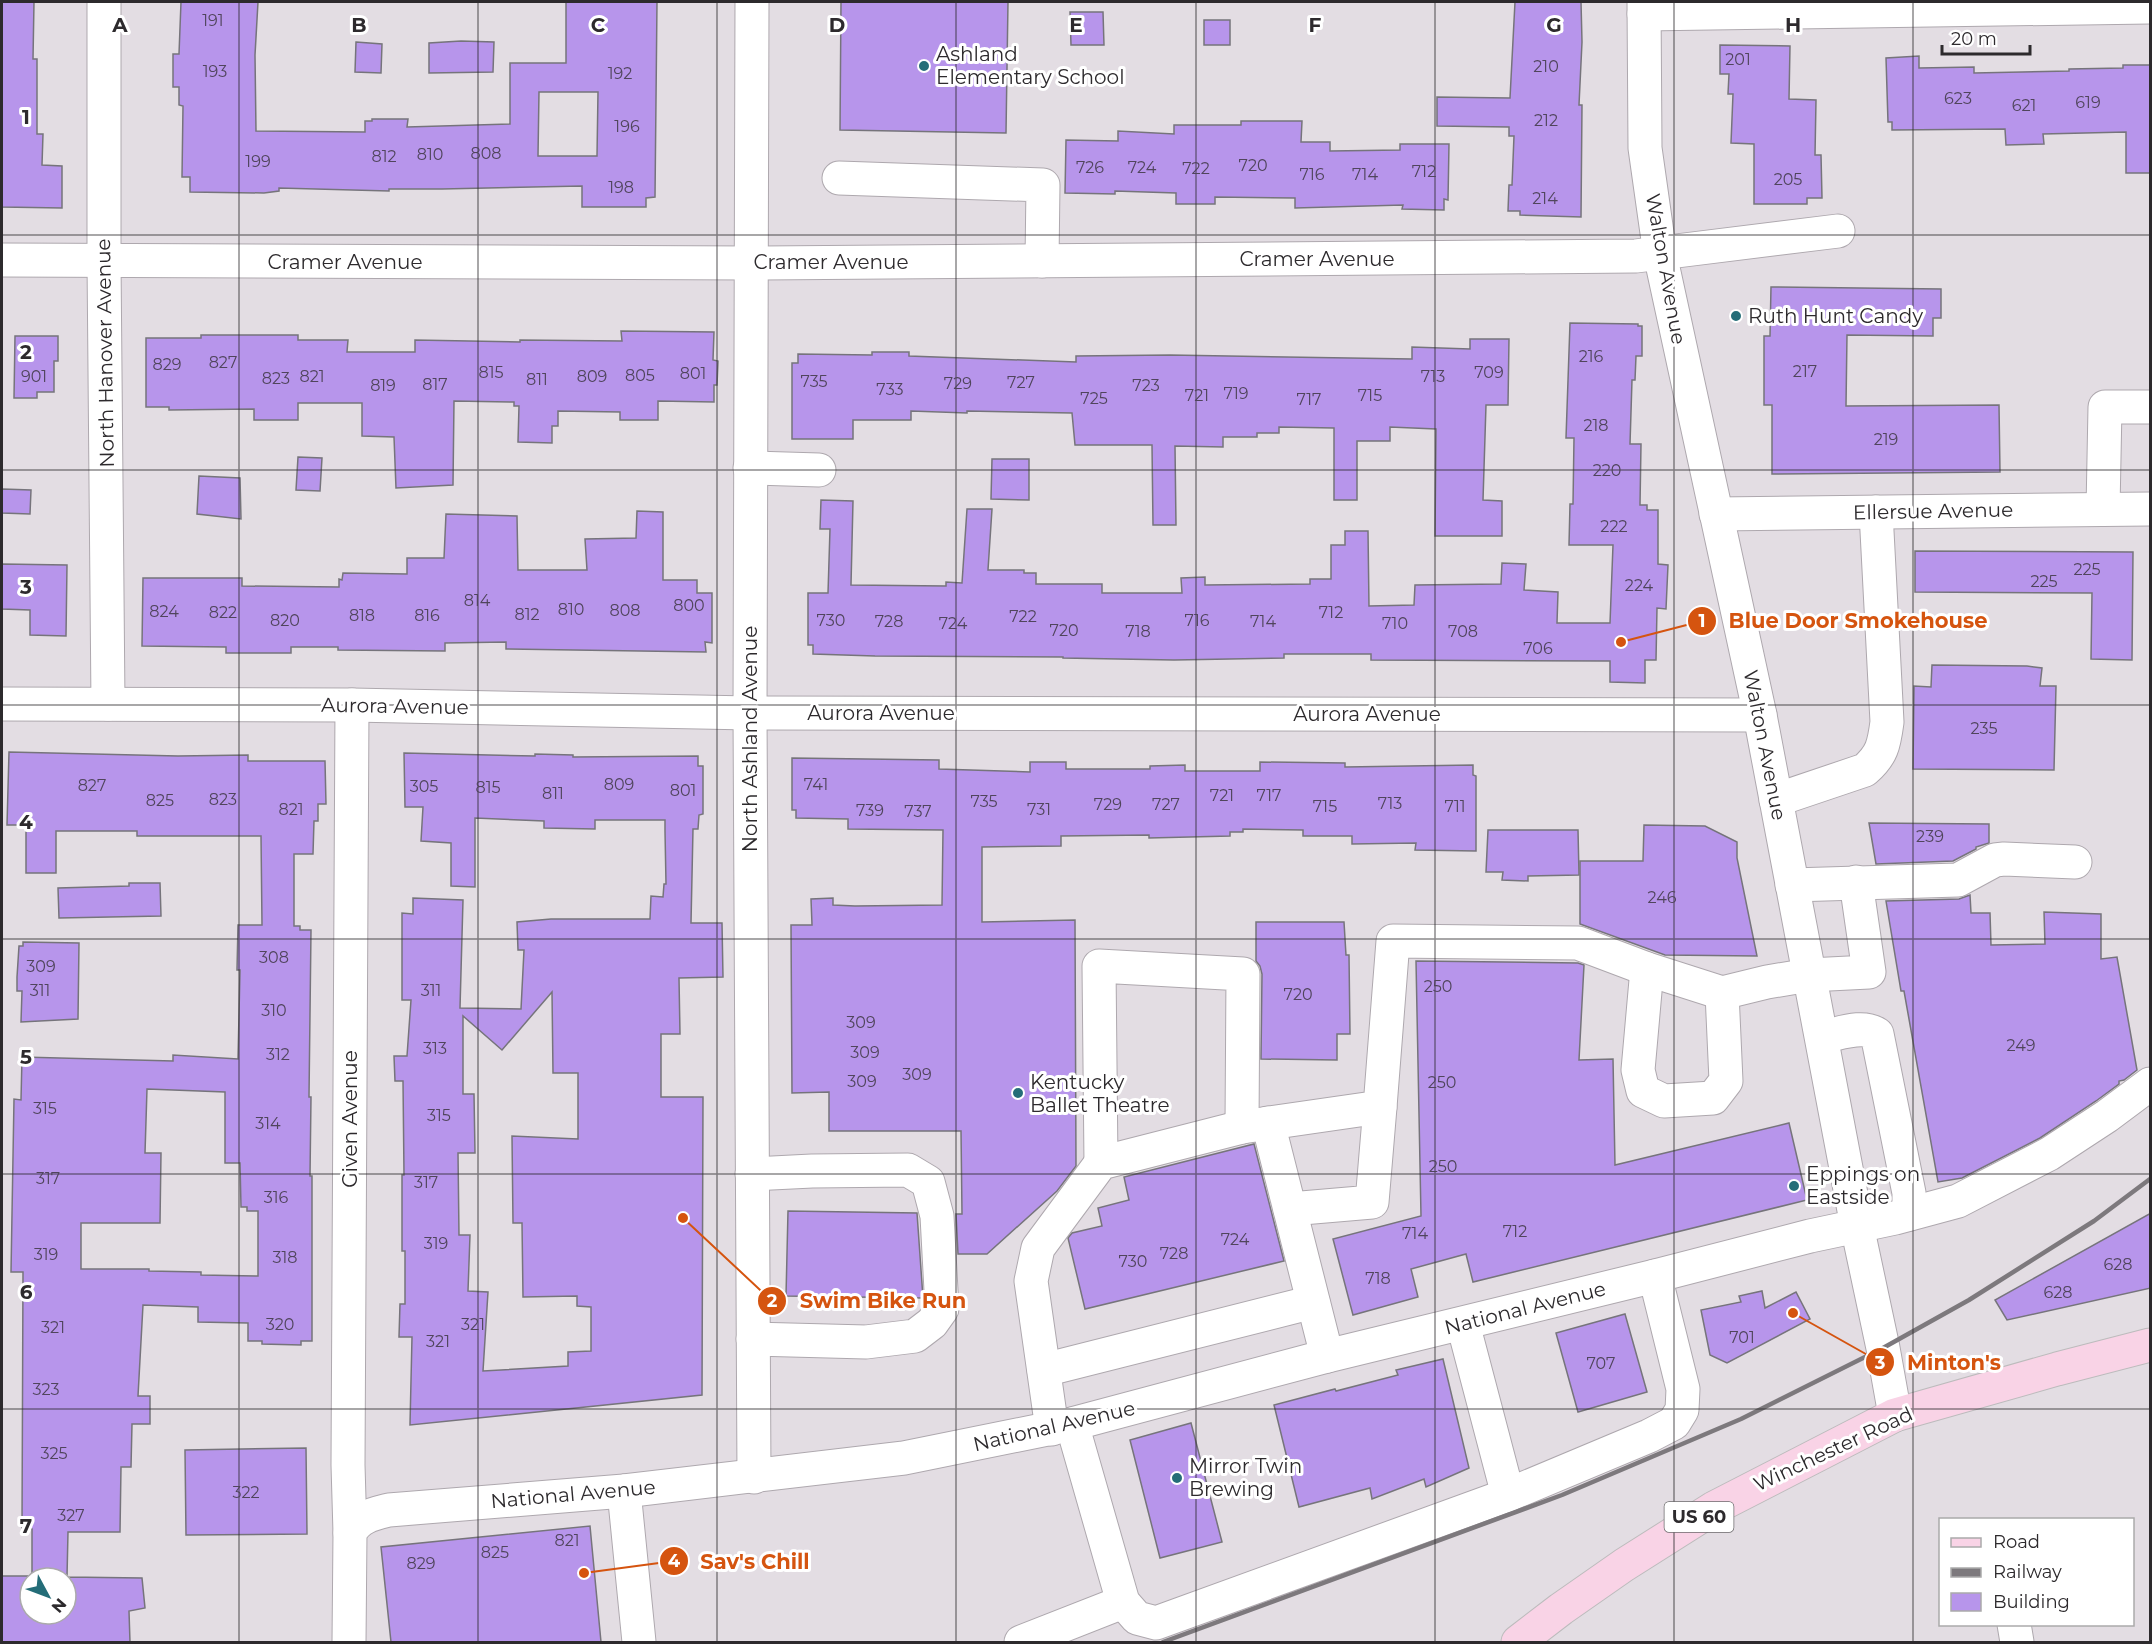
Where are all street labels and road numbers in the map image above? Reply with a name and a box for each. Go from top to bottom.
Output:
street label: Walton Avenue [1641,192,1691,346]
street label: North Hanover Avenue [91,238,119,468]
street label: Cramer Avenue [1239,247,1395,271]
street label: Cramer Avenue [267,250,423,274]
street label: Cramer Avenue [753,250,909,274]
street label: Ellersue Avenue [1853,498,2013,524]
street label: North Ashland Avenue [738,626,762,852]
street label: Walton Avenue [1739,668,1791,822]
street label: Aurora Avenue [321,693,469,719]
street label: Aurora Avenue [807,701,955,725]
street label: Aurora Avenue [1293,702,1441,726]
street label: Given Avenue [338,1050,362,1188]
street label: National Avenue [1442,1276,1608,1340]
street label: National Avenue [971,1396,1137,1456]
street label: Winchester Road [1750,1402,1916,1496]
street label: National Avenue [490,1475,656,1513]
road number: US 60 [1664,1502,1734,1532]

